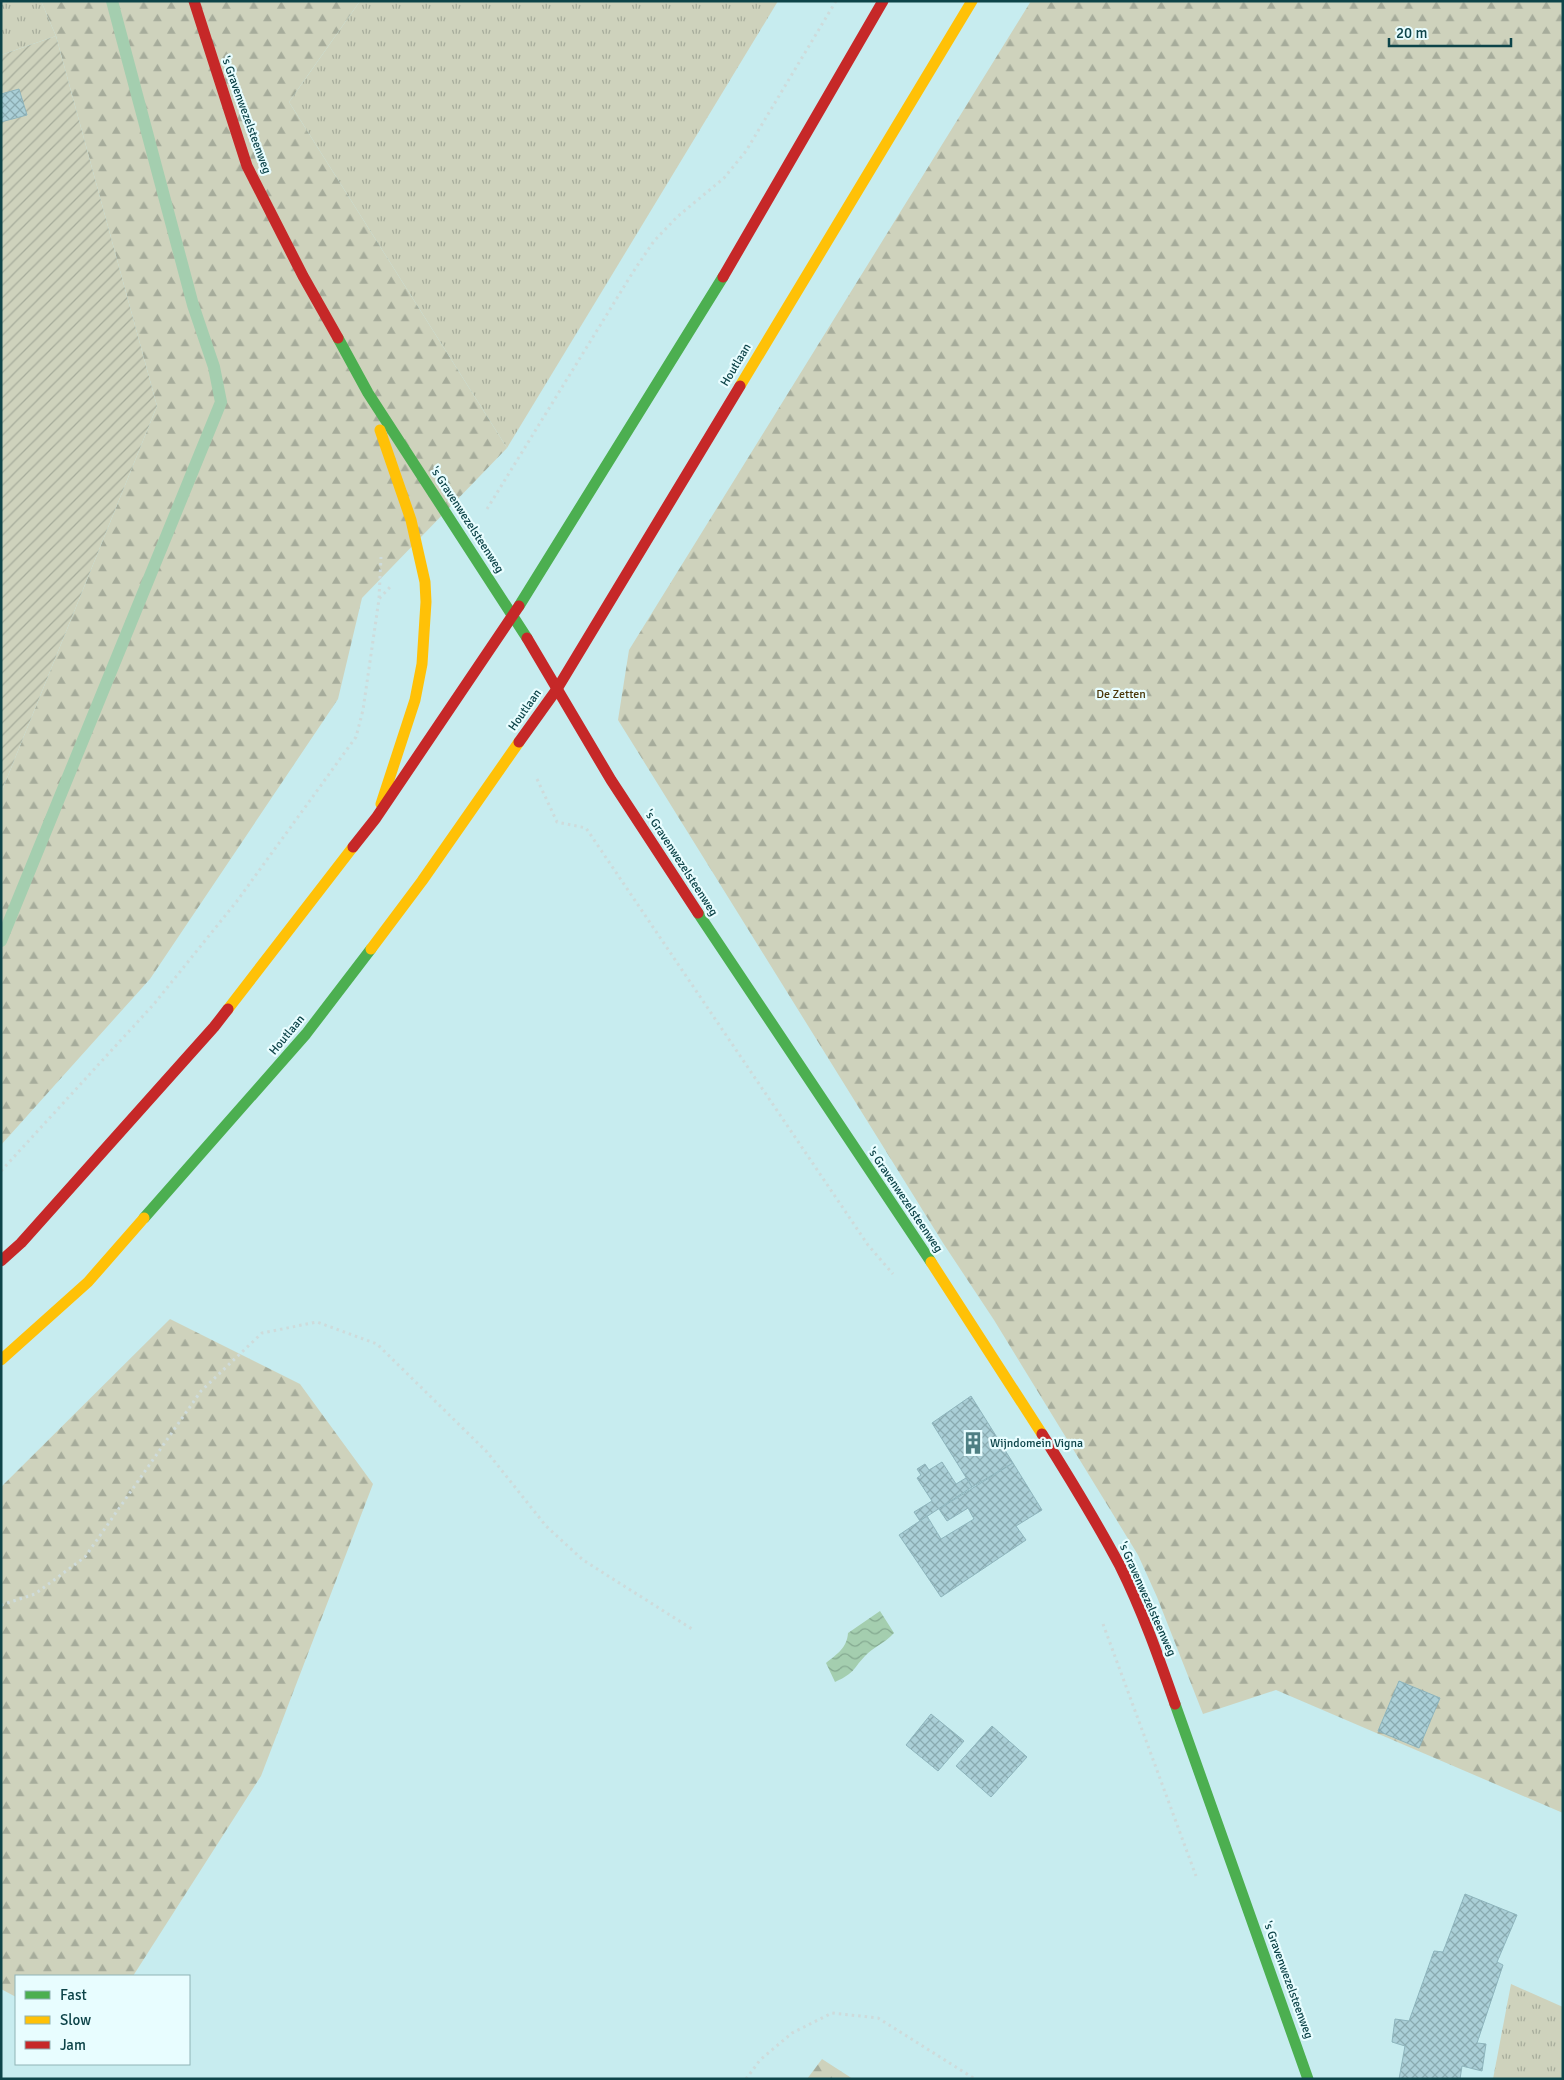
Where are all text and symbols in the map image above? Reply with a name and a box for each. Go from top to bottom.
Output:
scale bar [1389,15,1512,47]
text: 20 m [1396,24,1427,42]
street label: 's Gravenwezelsteenweg [218,54,274,176]
street label: Houtlaan [717,341,755,389]
street label: 's Gravenwezelsteenweg [427,464,507,576]
street label: Houtlaan [505,686,545,734]
park label: De Zetten [1096,687,1146,702]
street label: 's Gravenwezelsteenweg [641,807,721,919]
street label: Houtlaan [266,1012,308,1058]
street label: 's Gravenwezelsteenweg [864,1145,946,1255]
building icon: Wijndomein Vigna [960,1430,986,1456]
place label: Wijndomein Vigna [990,1436,1083,1451]
street label: 's Gravenwezelsteenweg [1115,1539,1179,1659]
street label: 's Gravenwezelsteenweg [1260,1919,1316,2041]
legend [15,1975,190,2065]
text: Fast [60,1986,87,2004]
text: Slow [60,2011,91,2029]
text: Jam [60,2036,86,2054]

